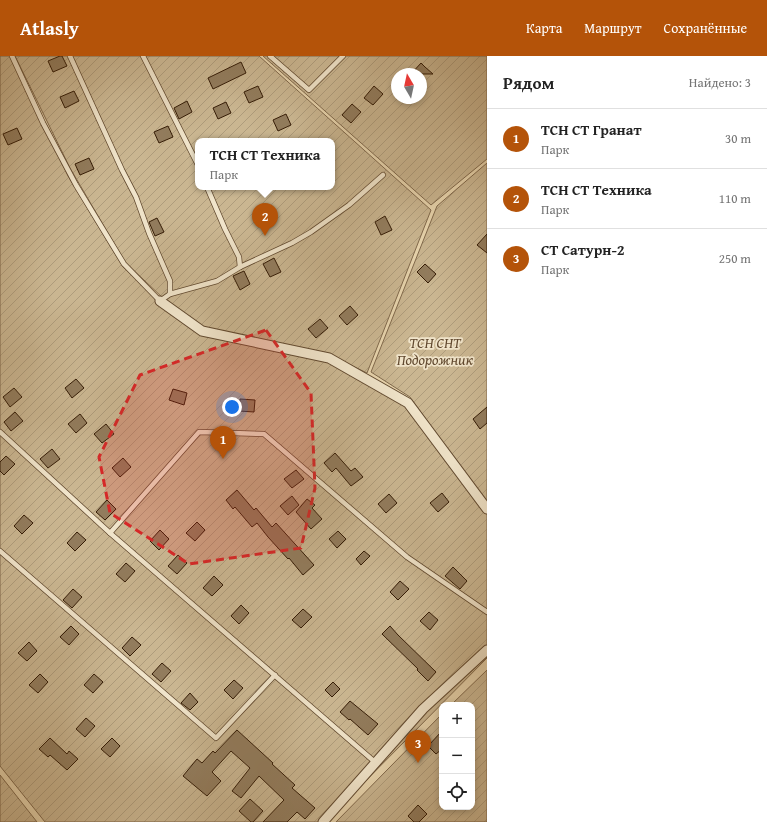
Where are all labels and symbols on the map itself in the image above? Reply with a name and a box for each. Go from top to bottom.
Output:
north arrow [391,68,427,104]
pin: 2 [252,203,278,236]
park label: ТСН СНТ Подорожник [397,332,474,370]
your location [222,397,242,417]
pin: 1 [210,426,236,459]
pin: 3 [405,730,431,763]

